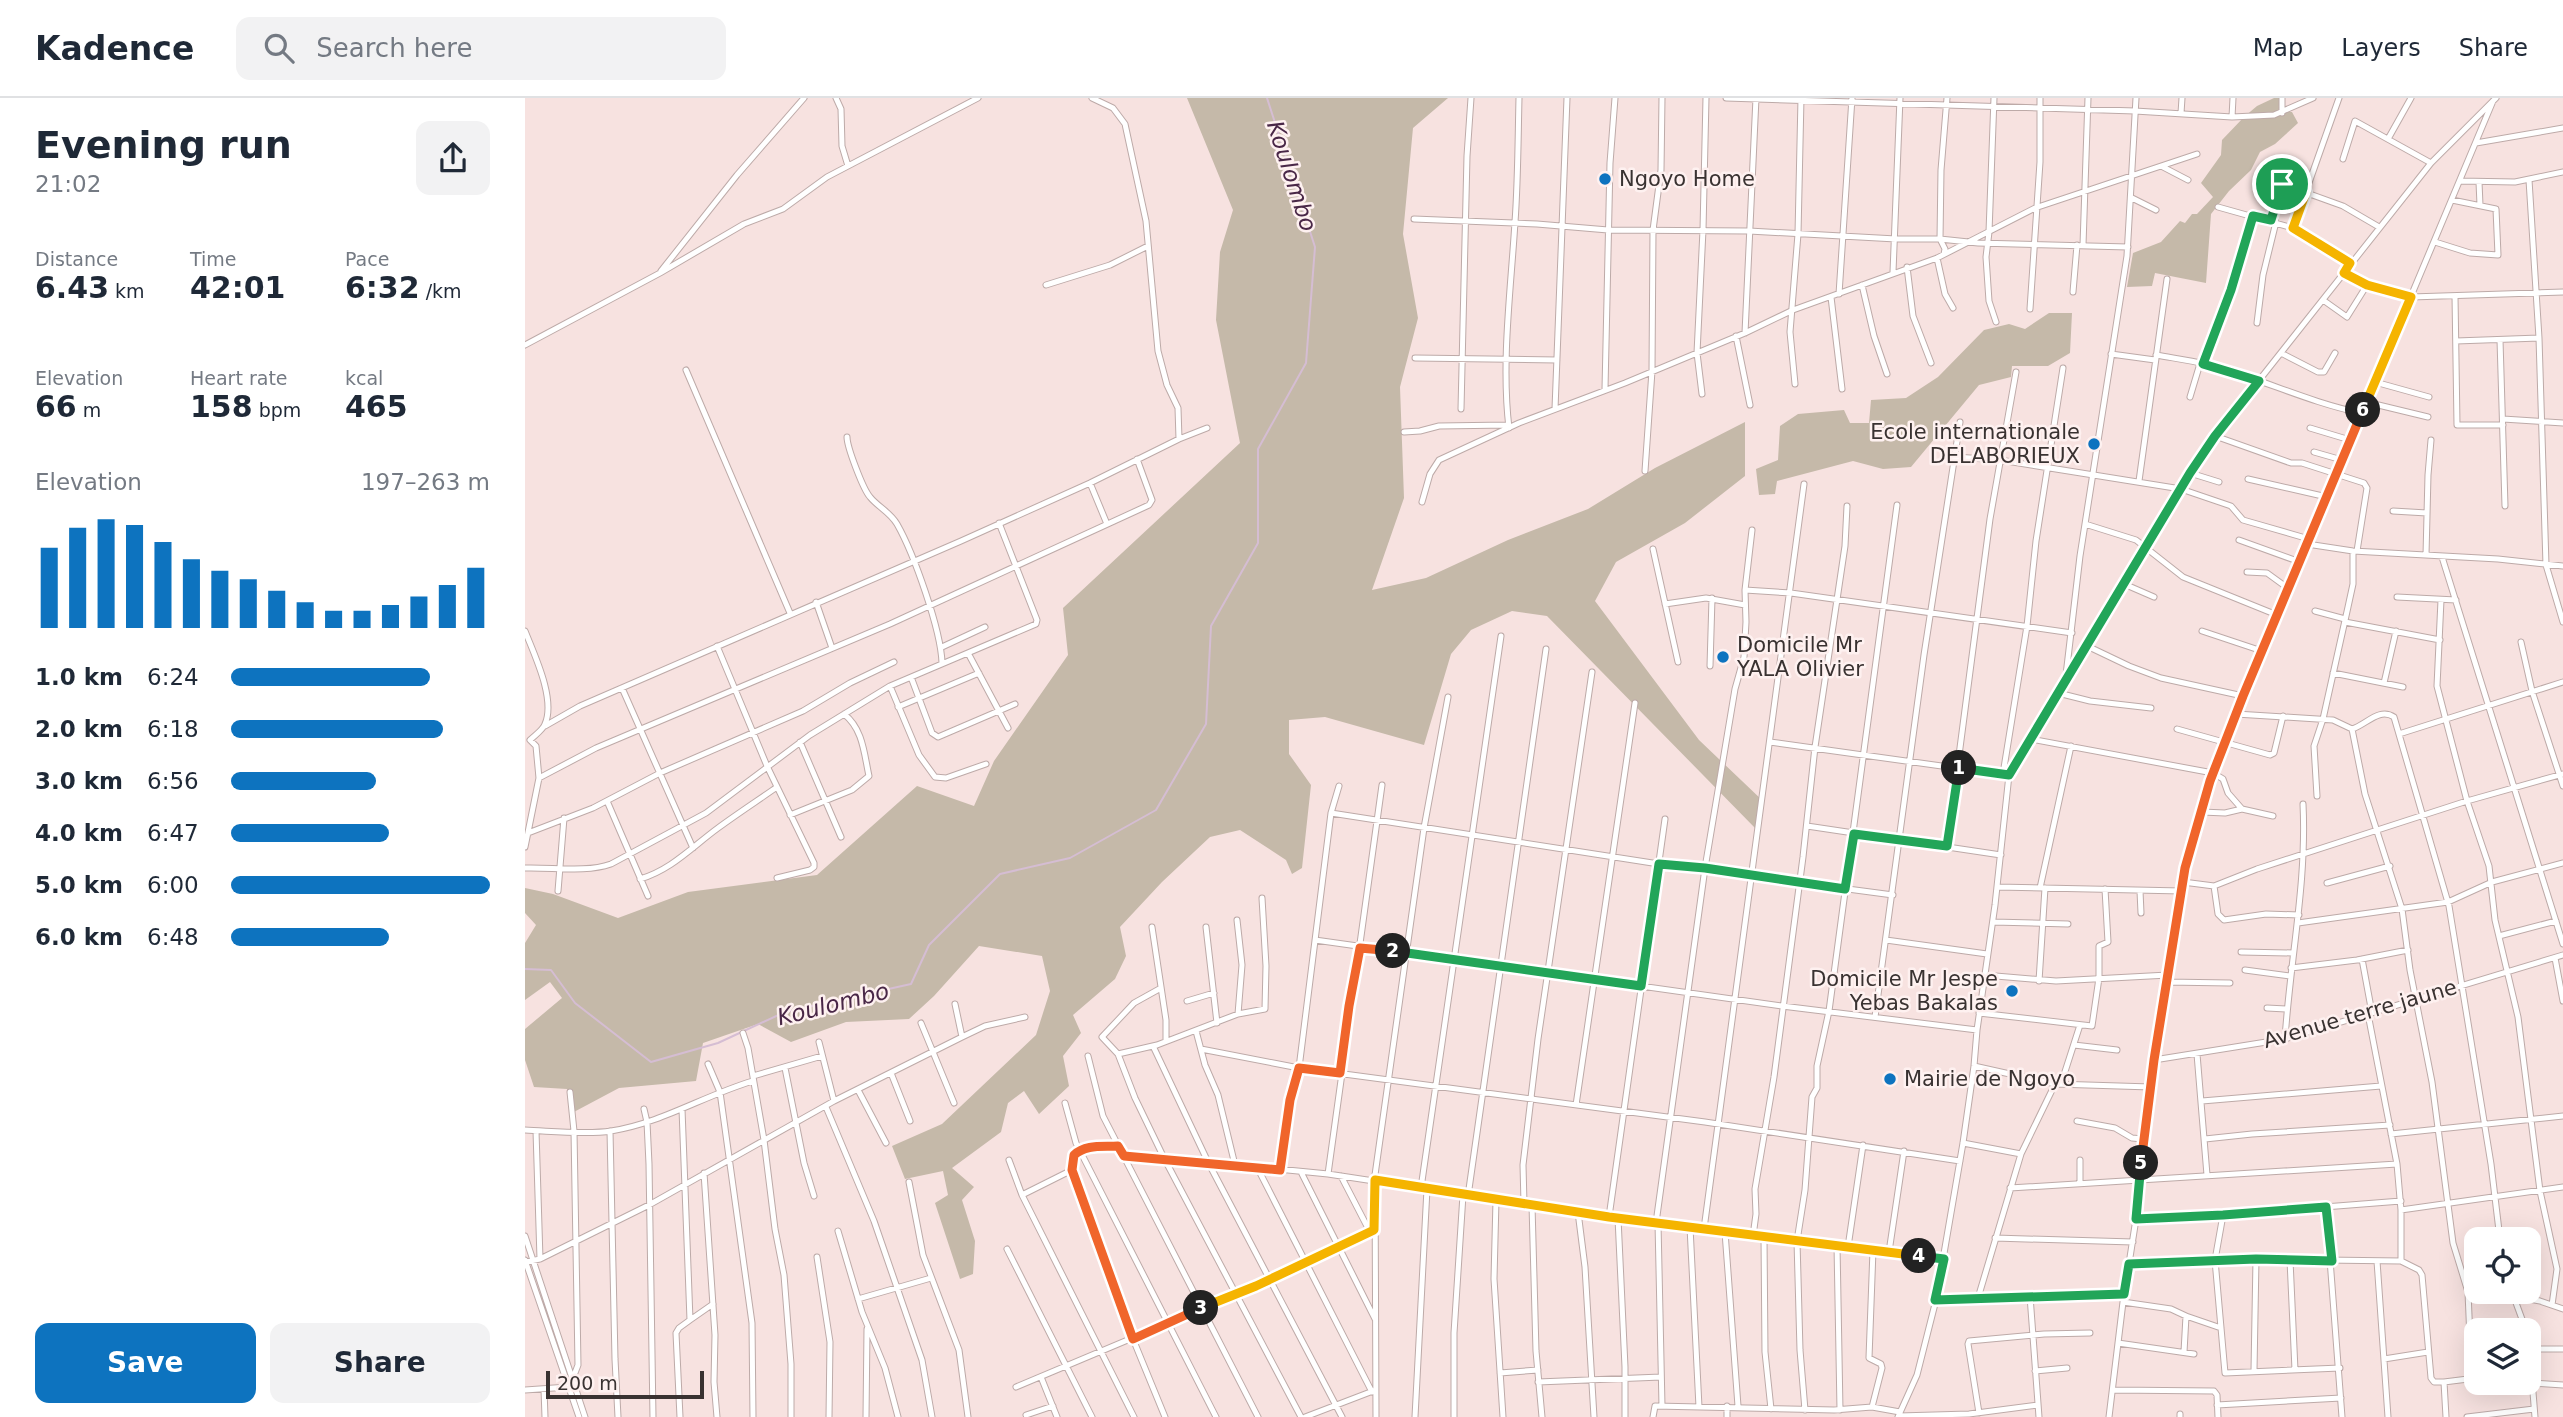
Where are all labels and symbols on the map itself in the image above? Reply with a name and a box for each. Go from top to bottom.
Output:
water label: Koulombo [1262,118,1322,234]
pin [2252,154,2312,214]
place label: Ngoyo Home [1619,167,1755,191]
marker: Ngoyo Home [1597,171,1613,187]
pin: 6 [2345,392,2381,428]
place label: Ecole internationale DELABORIEUX [1870,420,2080,468]
marker: Ecole internationale DELABORIEUX [2086,436,2102,452]
place label: Domicile Mr YALA Olivier [1736,633,1864,681]
marker: Domicile Mr YALA Olivier [1715,649,1731,665]
pin: 1 [1941,750,1977,786]
pin: 2 [1375,934,1411,968]
place label: Domicile Mr Jespe Yebas Bakalas [1810,967,1998,1015]
street label: Avenue terre jaune [2260,975,2460,1053]
water label: Koulombo [774,978,892,1030]
marker: Domicile Mr Jespe Yebas Bakalas [2004,983,2020,999]
place label: Mairie de Ngoyo [1904,1067,2075,1091]
marker: Mairie de Ngoyo [1882,1071,1898,1087]
pin: 5 [2123,1146,2159,1180]
pin: 4 [1901,1238,1937,1274]
pin: 3 [1183,1290,1219,1326]
scale bar [546,1368,703,1400]

